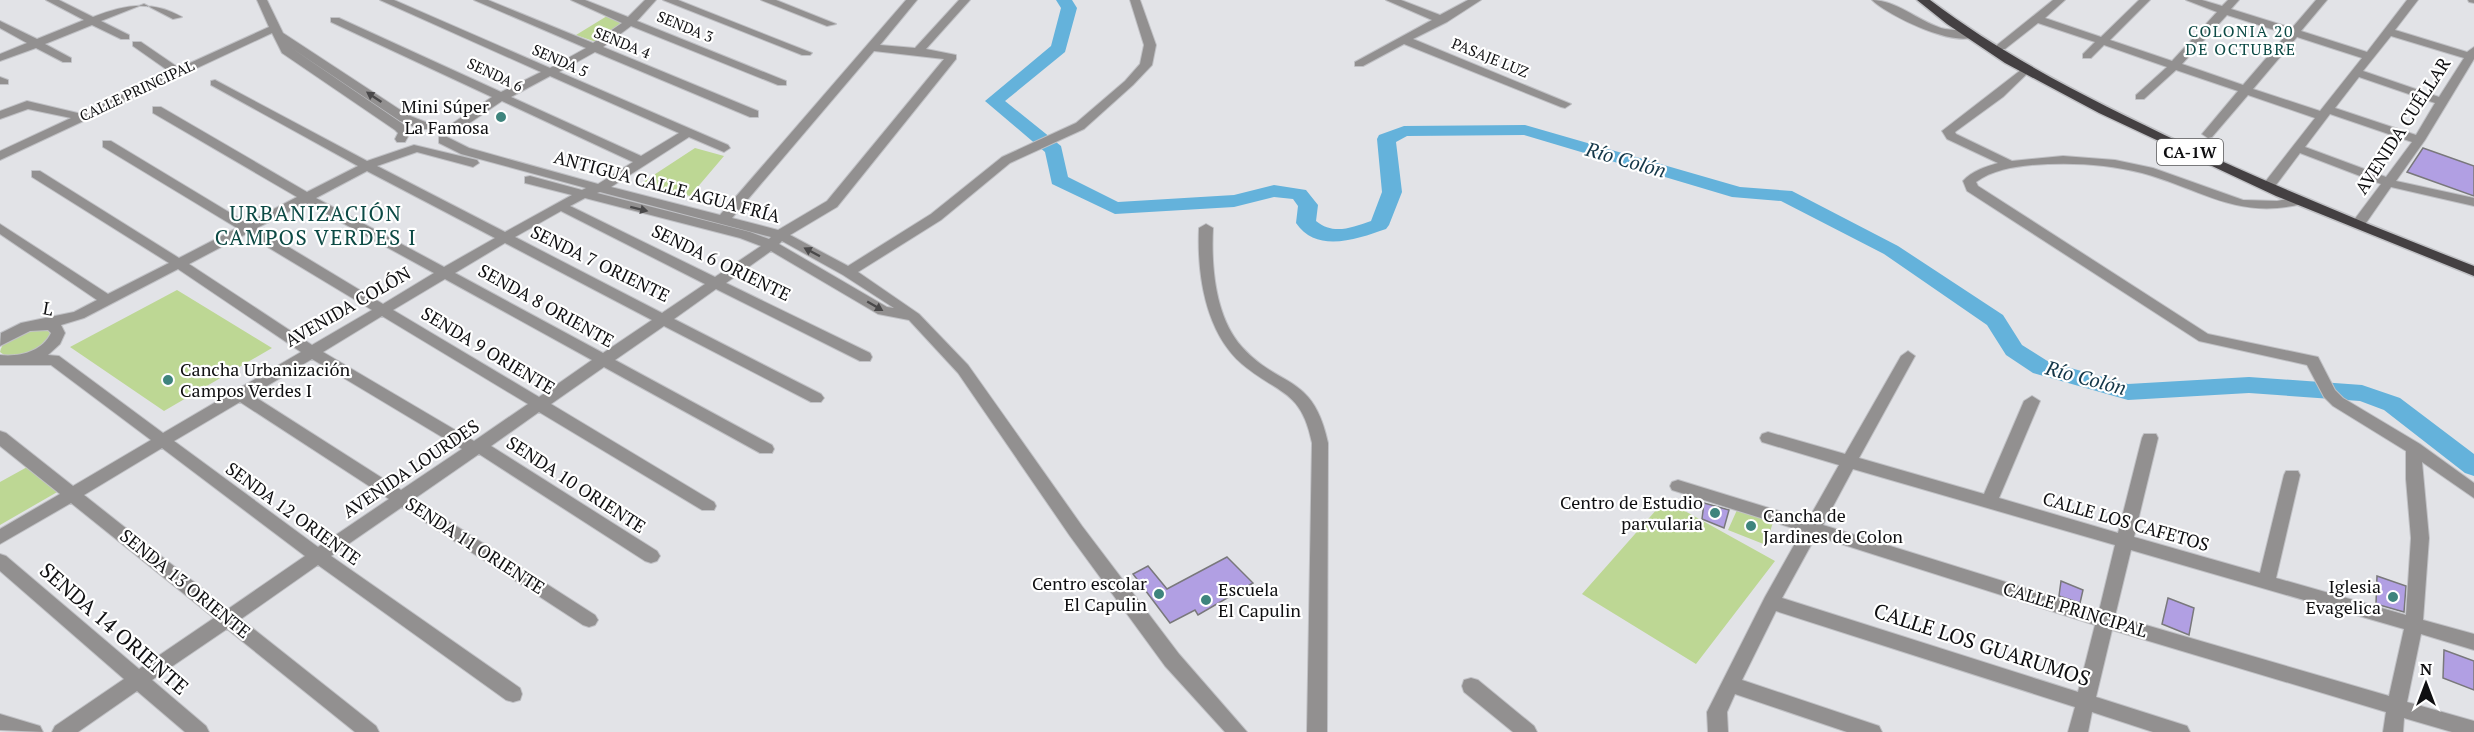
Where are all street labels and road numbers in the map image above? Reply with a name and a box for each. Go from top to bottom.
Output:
street label: SENDA 3 [654,6,717,46]
street label: SENDA 4 [591,22,654,62]
street label: PASAJE LUZ [1449,33,1532,82]
street label: SENDA 5 [529,39,592,81]
street label: AVENIDA CUÉLLAR [2349,52,2456,198]
street label: SENDA 6 [464,53,526,96]
street label: CALLE PRINCIPAL [76,55,197,125]
road number: CA-1W [2157,139,2223,165]
street label: ANTIGUA CALLE AGUA FRÍA [551,144,784,228]
street label: SENDA 6 ORIENTE [648,218,795,306]
street label: SENDA 7 ORIENTE [527,219,674,307]
street label: SENDA 8 ORIENTE [474,258,619,352]
street label: AVENIDA COLÓN [280,260,415,352]
street label: L [41,295,55,321]
street label: SENDA 9 ORIENTE [417,301,560,400]
street label: AVENIDA LOURDES [337,413,483,523]
street label: SENDA 10 ORIENTE [502,430,651,538]
street label: SENDA 12 ORIENTE [221,456,366,570]
street label: CALLE LOS CAFETOS [2040,486,2212,556]
street label: SENDA 11 ORIENTE [401,491,550,599]
street label: SENDA 13 ORIENTE [115,523,256,643]
street label: SENDA 14 ORIENTE [34,556,195,701]
street label: CALLE PRINCIPAL [2000,576,2150,642]
street label: CALLE LOS GUARUMOS [1870,596,2094,692]

